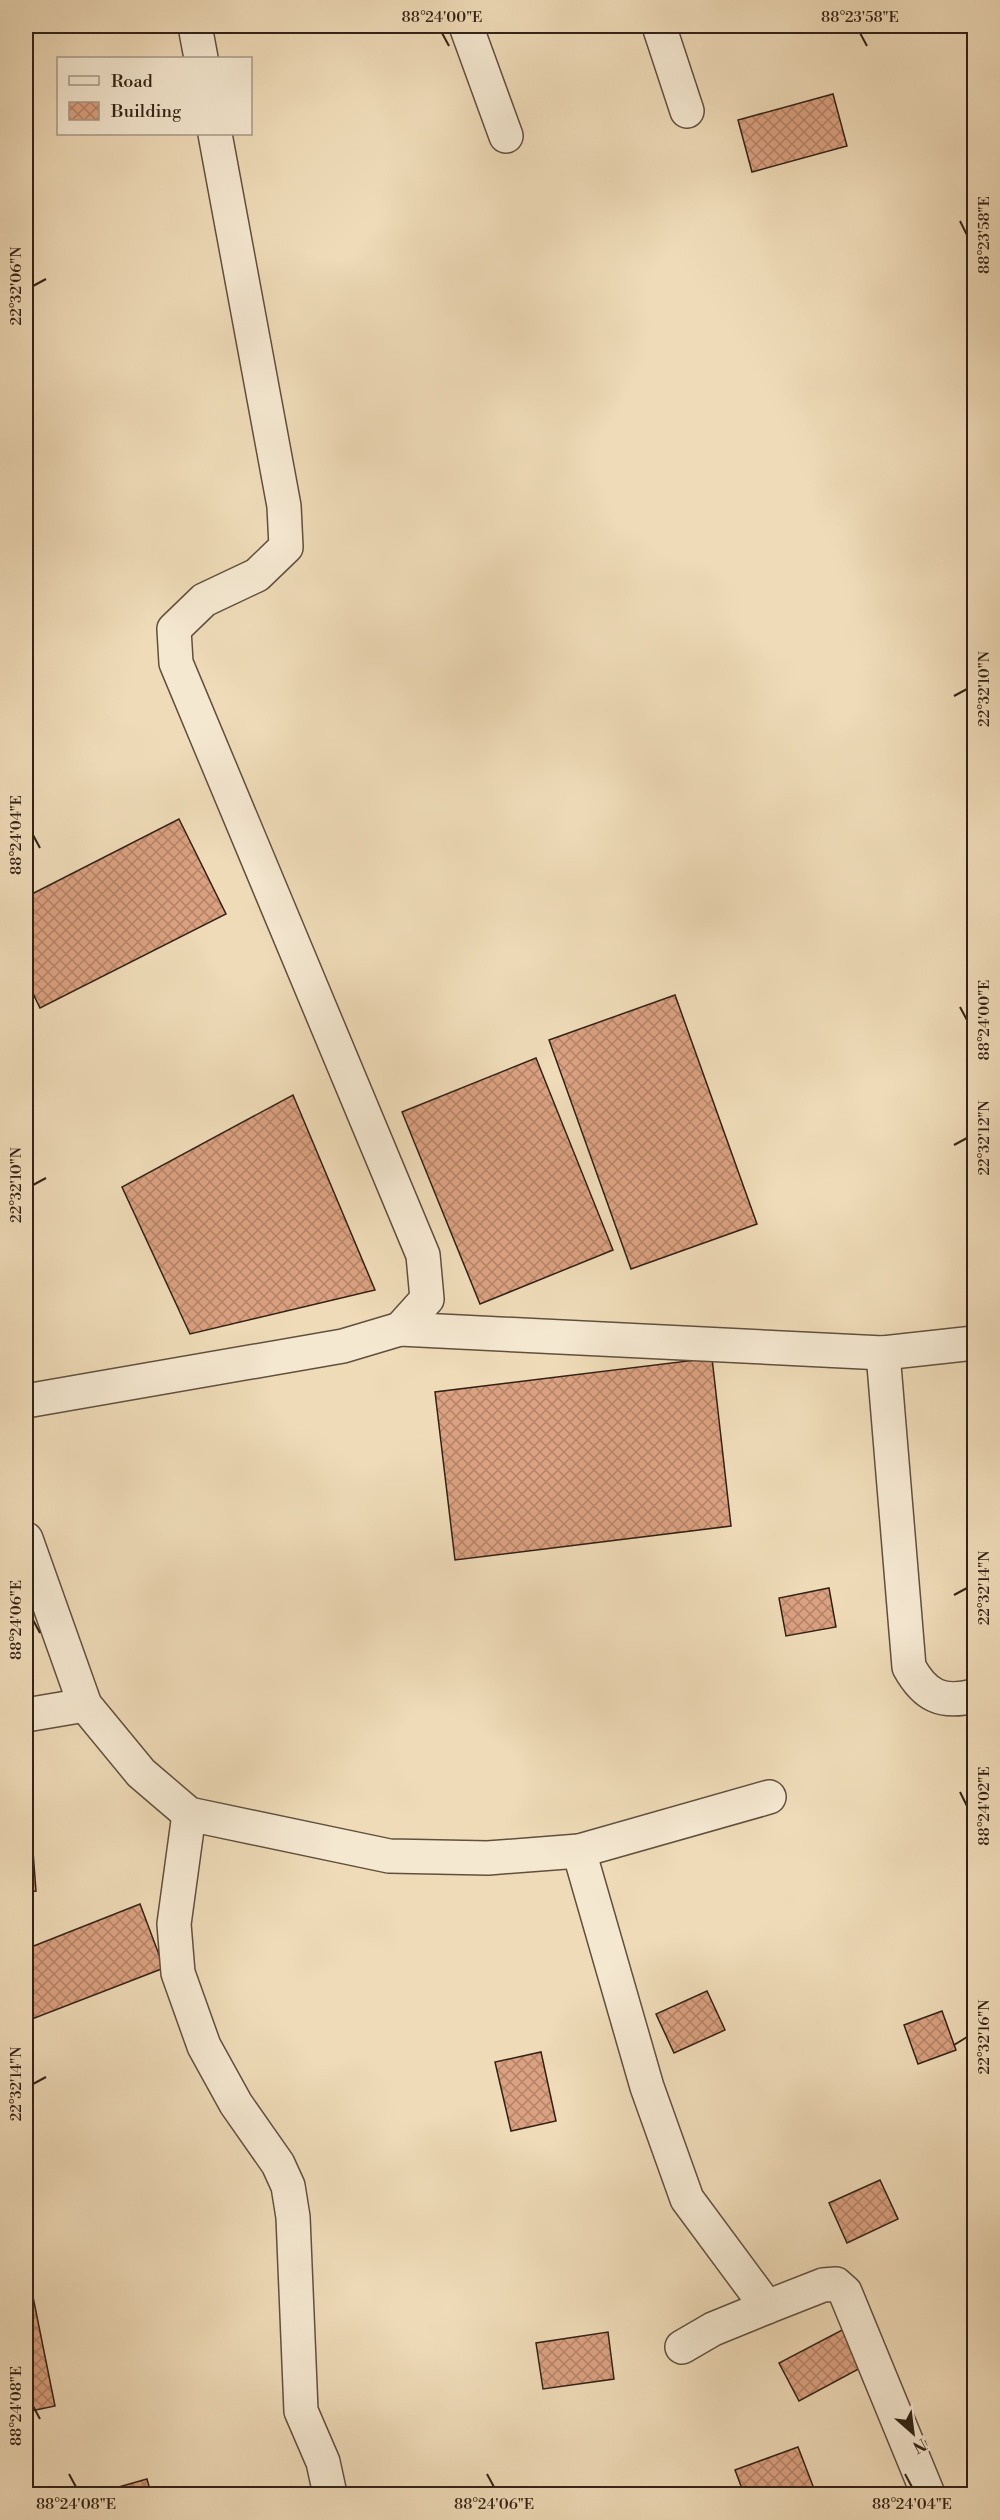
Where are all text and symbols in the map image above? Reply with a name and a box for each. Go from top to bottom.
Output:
text: 88°24'00"E [402,8,482,27]
text: 88°23'58"E [821,8,899,27]
legend [57,57,252,135]
text: Road [111,70,154,93]
text: Building [110,100,182,123]
text: 88°23'58"E [975,196,994,274]
text: 22°32'06"N [7,247,26,325]
text: 22°32'10"N [975,651,994,727]
text: 88°24'04"E [7,795,26,875]
text: 88°24'00"E [975,980,994,1060]
text: 22°32'12"N [975,1100,994,1176]
text: 22°32'10"N [7,1147,26,1223]
text: 22°32'14"N [975,1551,994,1625]
text: 88°24'06"E [7,1580,26,1660]
text: 88°24'02"E [975,1766,994,1846]
text: 22°32'16"N [975,2000,994,2074]
text: 22°32'14"N [7,2047,26,2121]
text: 88°24'08"E [7,2366,26,2446]
north arrow [883,2403,943,2463]
text: N [909,2434,930,2457]
text: 88°24'08"E [36,2495,116,2514]
text: 88°24'06"E [454,2495,534,2514]
text: 88°24'04"E [872,2495,952,2514]

